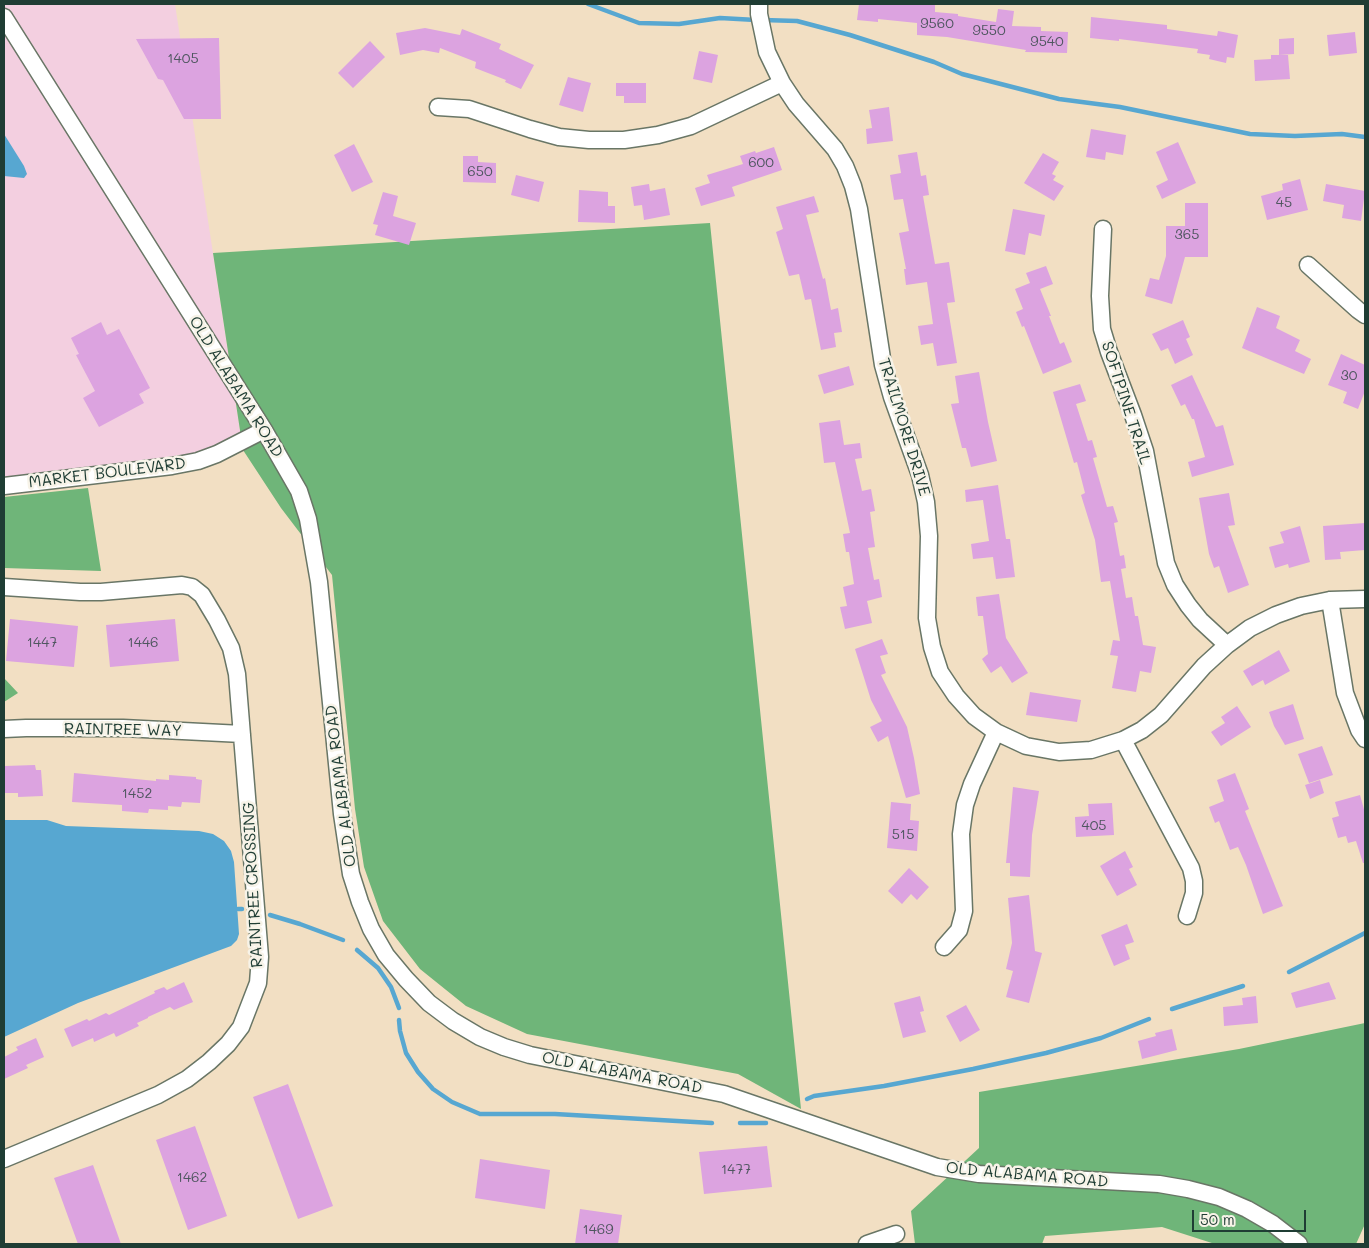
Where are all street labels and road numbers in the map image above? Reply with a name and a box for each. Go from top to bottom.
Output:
street label: OLD ALABAMA ROAD [185,313,287,461]
street label: SOFTPINE TRAIL [1097,339,1155,467]
street label: TRAILMORE DRIVE [874,356,934,498]
street label: MARKET BOULEVARD [27,454,187,492]
street label: OLD ALABAMA ROAD [322,704,360,868]
street label: RAINTREE WAY [64,719,182,741]
street label: RAINTREE CROSSING [239,802,267,968]
street label: OLD ALABAMA ROAD [540,1048,704,1098]
street label: OLD ALABAMA ROAD [945,1158,1109,1192]

